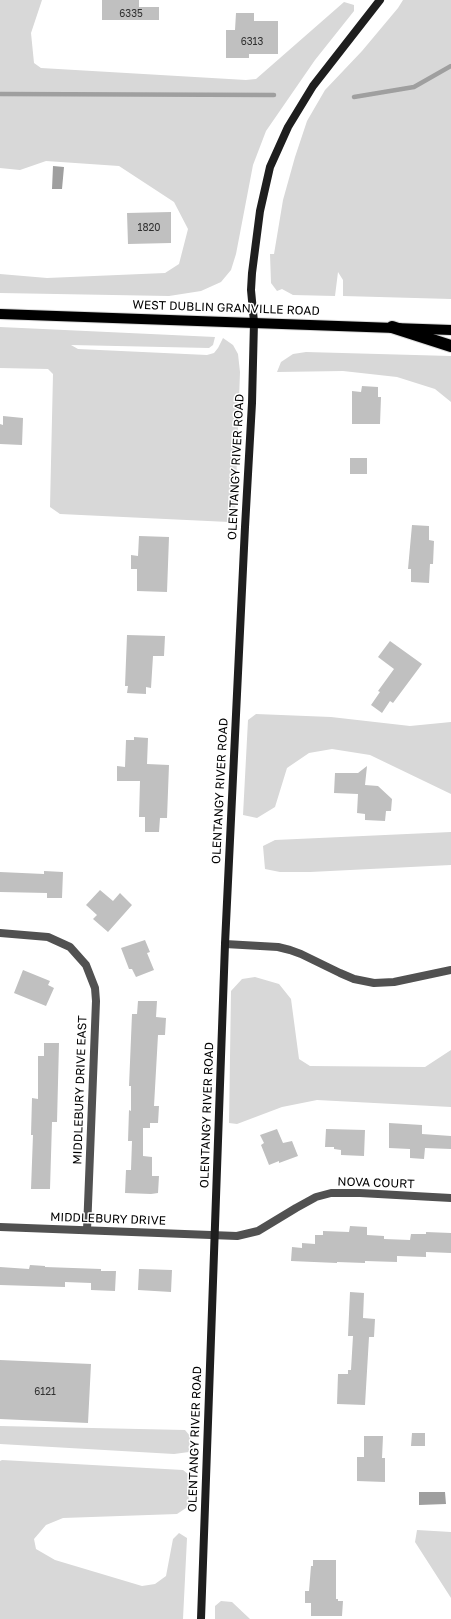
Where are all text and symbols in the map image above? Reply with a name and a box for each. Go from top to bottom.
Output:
house number: 6335 [119,8,143,20]
house number: 6313 [241,36,263,48]
house number: 1820 [138,222,160,234]
street label: WEST DUBLIN GRANVILLE ROAD [132,298,320,318]
street label: OLENTANGY RIVER ROAD [225,394,247,540]
street label: OLENTANGY RIVER ROAD [209,718,231,864]
street label: MIDDLEBURY DRIVE EAST [70,1015,90,1165]
street label: OLENTANGY RIVER ROAD [197,1042,217,1188]
street label: NOVA COURT [337,1174,415,1192]
street label: MIDDLEBURY DRIVE [50,1210,166,1228]
street label: OLENTANGY RIVER ROAD [185,1366,205,1512]
house number: 6121 [34,1386,56,1398]

